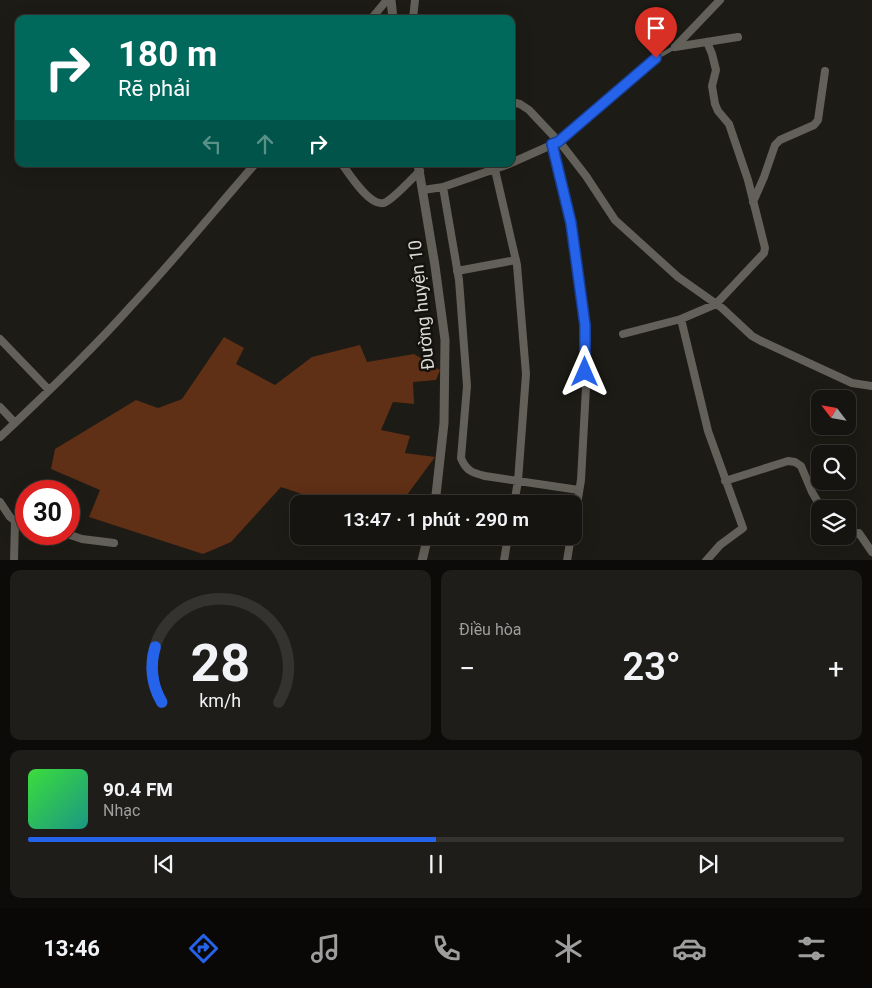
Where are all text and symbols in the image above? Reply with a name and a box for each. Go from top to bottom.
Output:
pin [635,7,677,58]
icon: arrive [642,14,670,42]
text: 180 m [118,34,217,75]
icon: right [35,35,100,100]
text: Rẽ phải [118,76,190,101]
icon: left [198,130,226,158]
icon: ahead [251,130,279,158]
icon: right [304,130,332,158]
street label: Đường huyện 10 [404,239,438,371]
position arrow [558,345,610,397]
north arrow [811,390,856,435]
map controls [811,390,856,545]
button: search [811,445,856,490]
speed limit sign: 30 [15,480,80,545]
button: layers [811,500,856,545]
text: 13:47 · 1 phút · 290 m [343,508,529,531]
text: Điều hòa [459,620,522,639]
text: 28 [191,633,250,694]
text: 23° [623,645,681,689]
text: − [459,652,475,685]
text: + [828,652,844,685]
text: km/h [200,690,241,711]
text: 90.4 FM [103,778,173,801]
text: Nhạc [103,801,140,820]
icon: previous [150,850,178,878]
icon: pause [422,850,450,878]
icon: next [694,850,722,878]
icon: directions [186,931,221,966]
icon: music [308,931,343,966]
icon: phone [429,931,464,966]
icon: climate [551,931,586,966]
icon: car [672,931,707,966]
icon: filters [794,931,829,966]
text: 13:46 [43,936,100,961]

